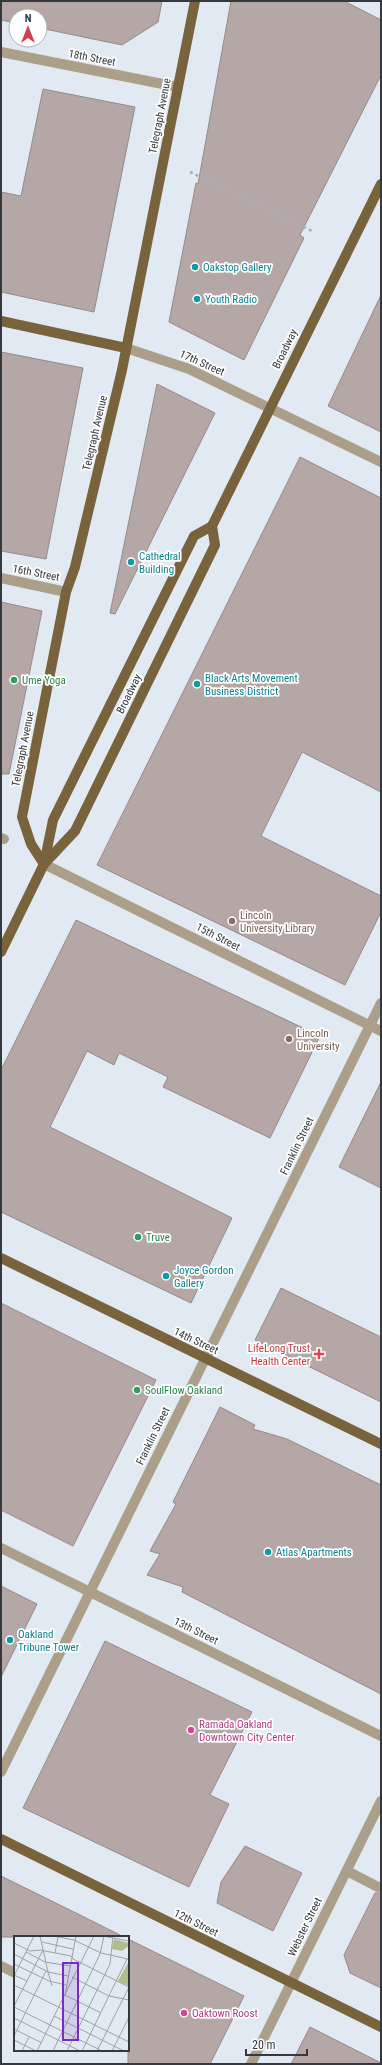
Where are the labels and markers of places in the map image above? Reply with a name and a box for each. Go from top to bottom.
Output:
place label: Oakstop Gallery [203,261,272,274]
marker: Oakstop Gallery [190,262,200,272]
place label: Youth Radio [205,293,257,306]
marker: Youth Radio [192,294,202,304]
place label: Cathedral Building [139,550,181,576]
marker: Cathedral Building [126,557,136,567]
place label: Black Arts Movement Business District [205,672,298,698]
place label: Ume Yoga [22,674,66,687]
marker: Ume Yoga [9,675,19,685]
marker: Black Arts Movement Business District [192,679,202,689]
place label: Lincoln University Library [240,909,315,935]
marker: Lincoln University Library [227,916,237,926]
place label: Lincoln University [297,1027,340,1053]
marker: Lincoln University [284,1034,294,1044]
place label: Truve [146,1231,170,1244]
marker: Truve [133,1232,143,1242]
place label: Joyce Gordon Gallery [174,1264,234,1290]
marker: Joyce Gordon Gallery [161,1271,171,1281]
place label: LifeLong Trust Health Center [248,1342,311,1368]
marker: LifeLong Trust Health Center [313,1348,325,1360]
place label: SoulFlow Oakland [145,1384,223,1397]
marker: SoulFlow Oakland [132,1385,142,1395]
place label: Atlas Apartments [276,1546,352,1559]
marker: Atlas Apartments [263,1547,273,1557]
place label: Oakland Tribune Tower [18,1628,80,1654]
marker: Oakland Tribune Tower [5,1635,15,1645]
place label: Ramada Oakland Downtown City Center [199,1718,295,1744]
marker: Ramada Oakland Downtown City Center [186,1725,196,1735]
place label: Oaktown Roost [192,2007,258,2020]
marker: Oaktown Roost [179,2008,189,2018]

